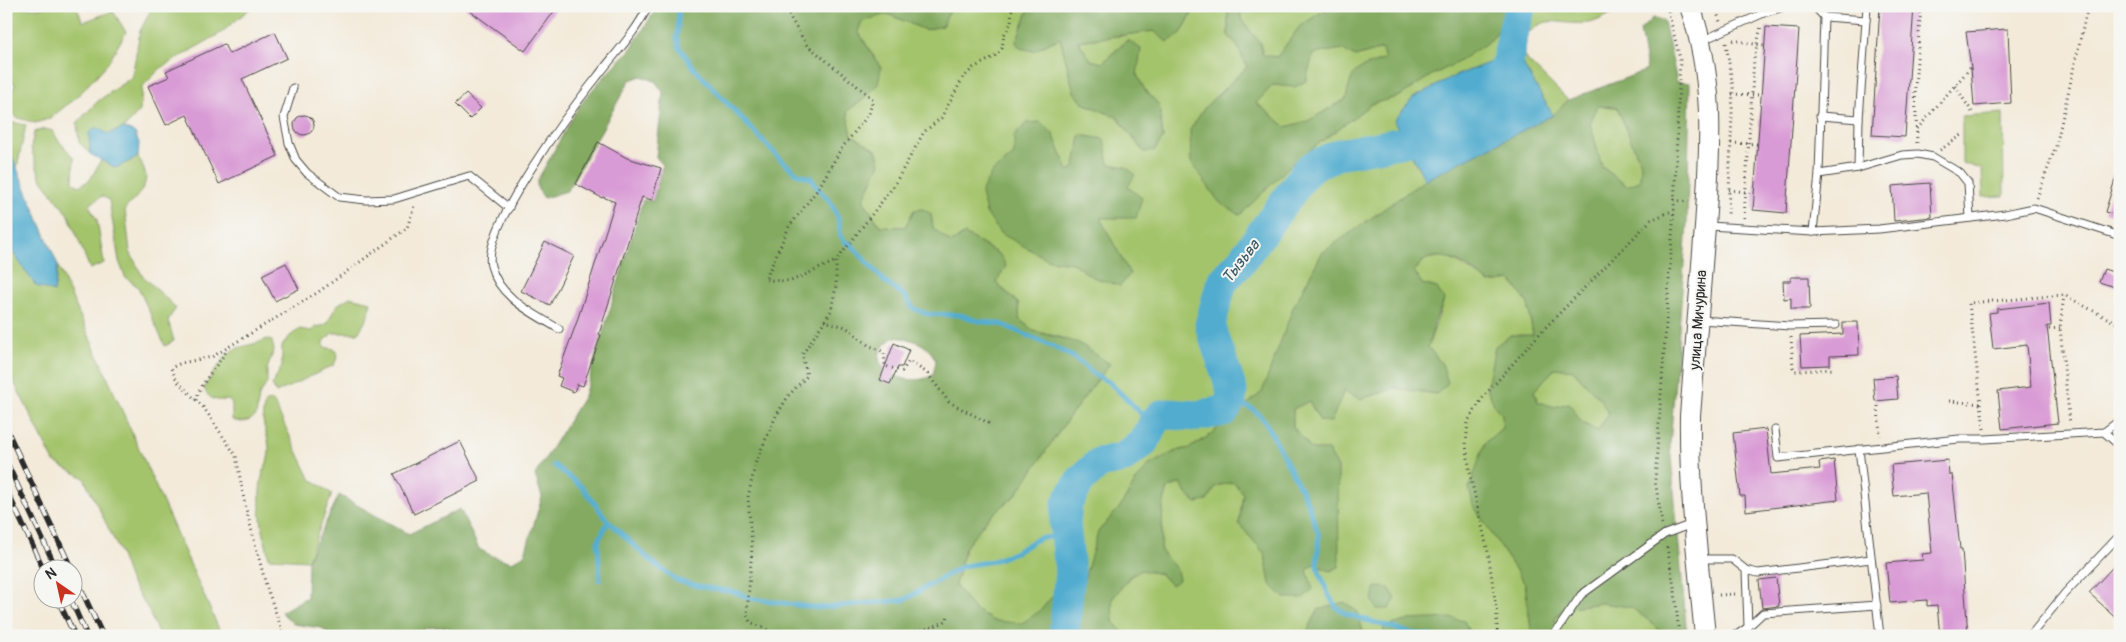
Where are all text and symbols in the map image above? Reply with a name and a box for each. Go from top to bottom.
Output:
water label: Тызьва [1218,235,1265,287]
street label: улица Мичурина [1685,269,1711,372]
north arrow [32,560,82,610]
text: N [42,564,60,583]

